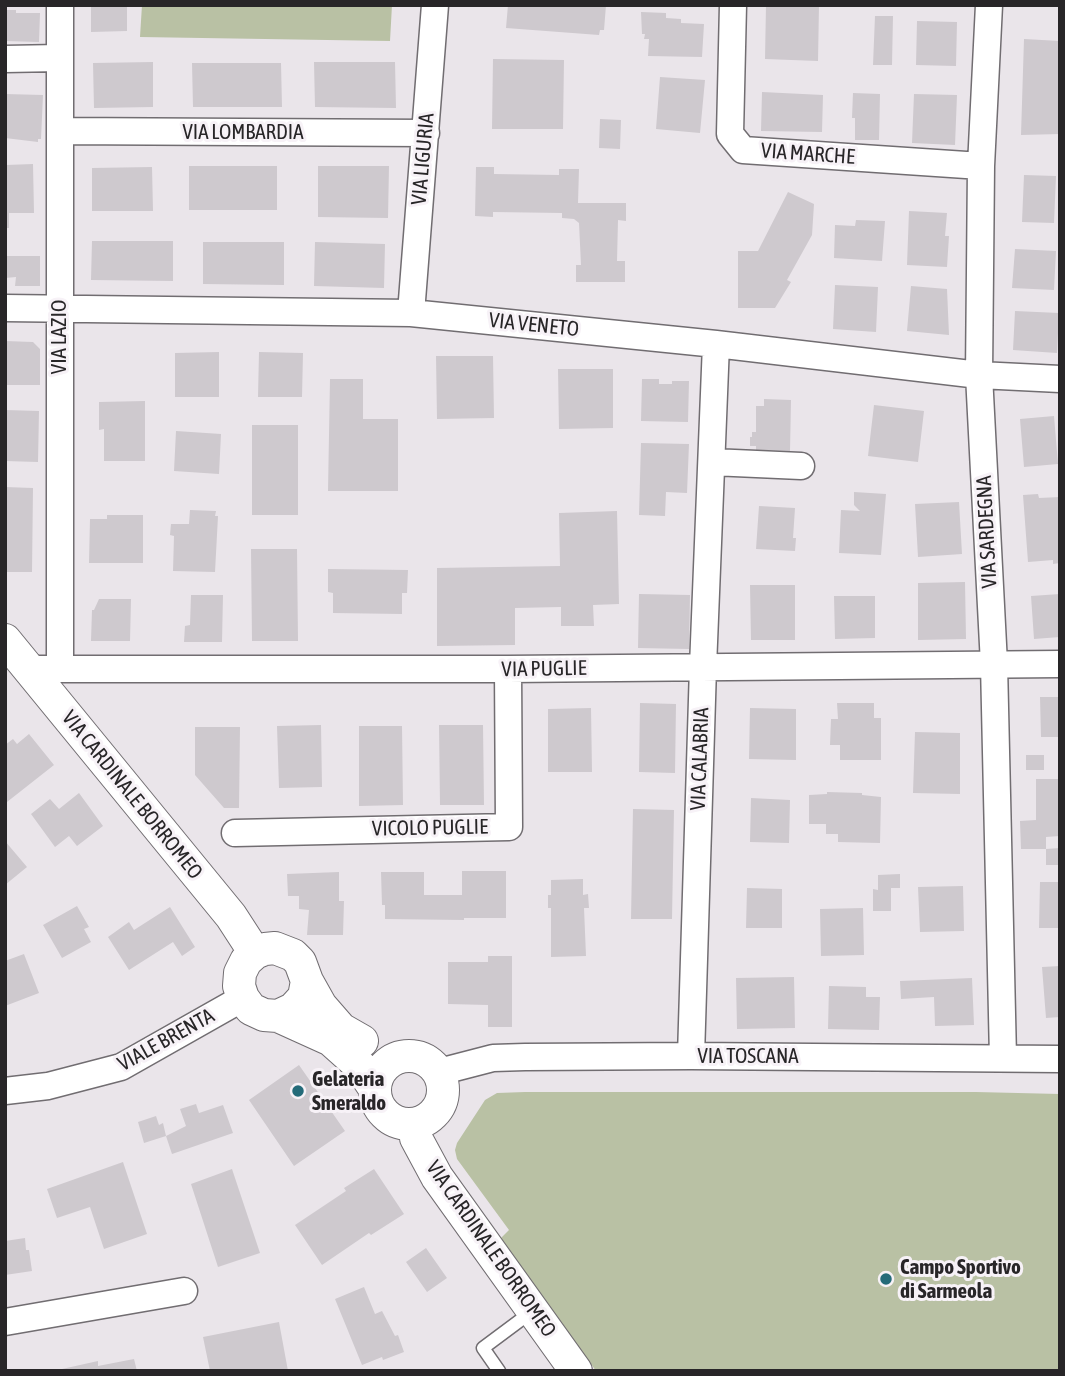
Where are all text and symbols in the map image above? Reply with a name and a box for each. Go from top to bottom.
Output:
street label: VIA LIGURIA [406,112,440,206]
street label: VIA LOMBARDIA [182,119,304,145]
street label: VIA MARCHE [760,138,856,170]
street label: VIA LAZIO [46,300,72,374]
street label: VIA VENETO [488,308,580,342]
street label: VIA SARDEGNA [971,475,1003,589]
street label: VIA PUGLIE [501,656,587,682]
street label: VIA CARDINALE BORROMEO [56,706,208,884]
street label: VIA CALABRIA [686,707,714,811]
street label: VICOLO PUGLIE [372,814,488,842]
street label: VIALE BRENTA [113,1003,219,1077]
street label: VIA TOSCANA [697,1043,799,1069]
place label: Gelateria Smeraldo [312,1066,386,1116]
marker: Gelateria Smeraldo [290,1083,306,1099]
street label: VIA CARDINALE BORROMEO [421,1156,561,1342]
place label: Campo Sportivo di Sarmeola [900,1254,1021,1304]
marker: Campo Sportivo di Sarmeola [878,1271,894,1287]

